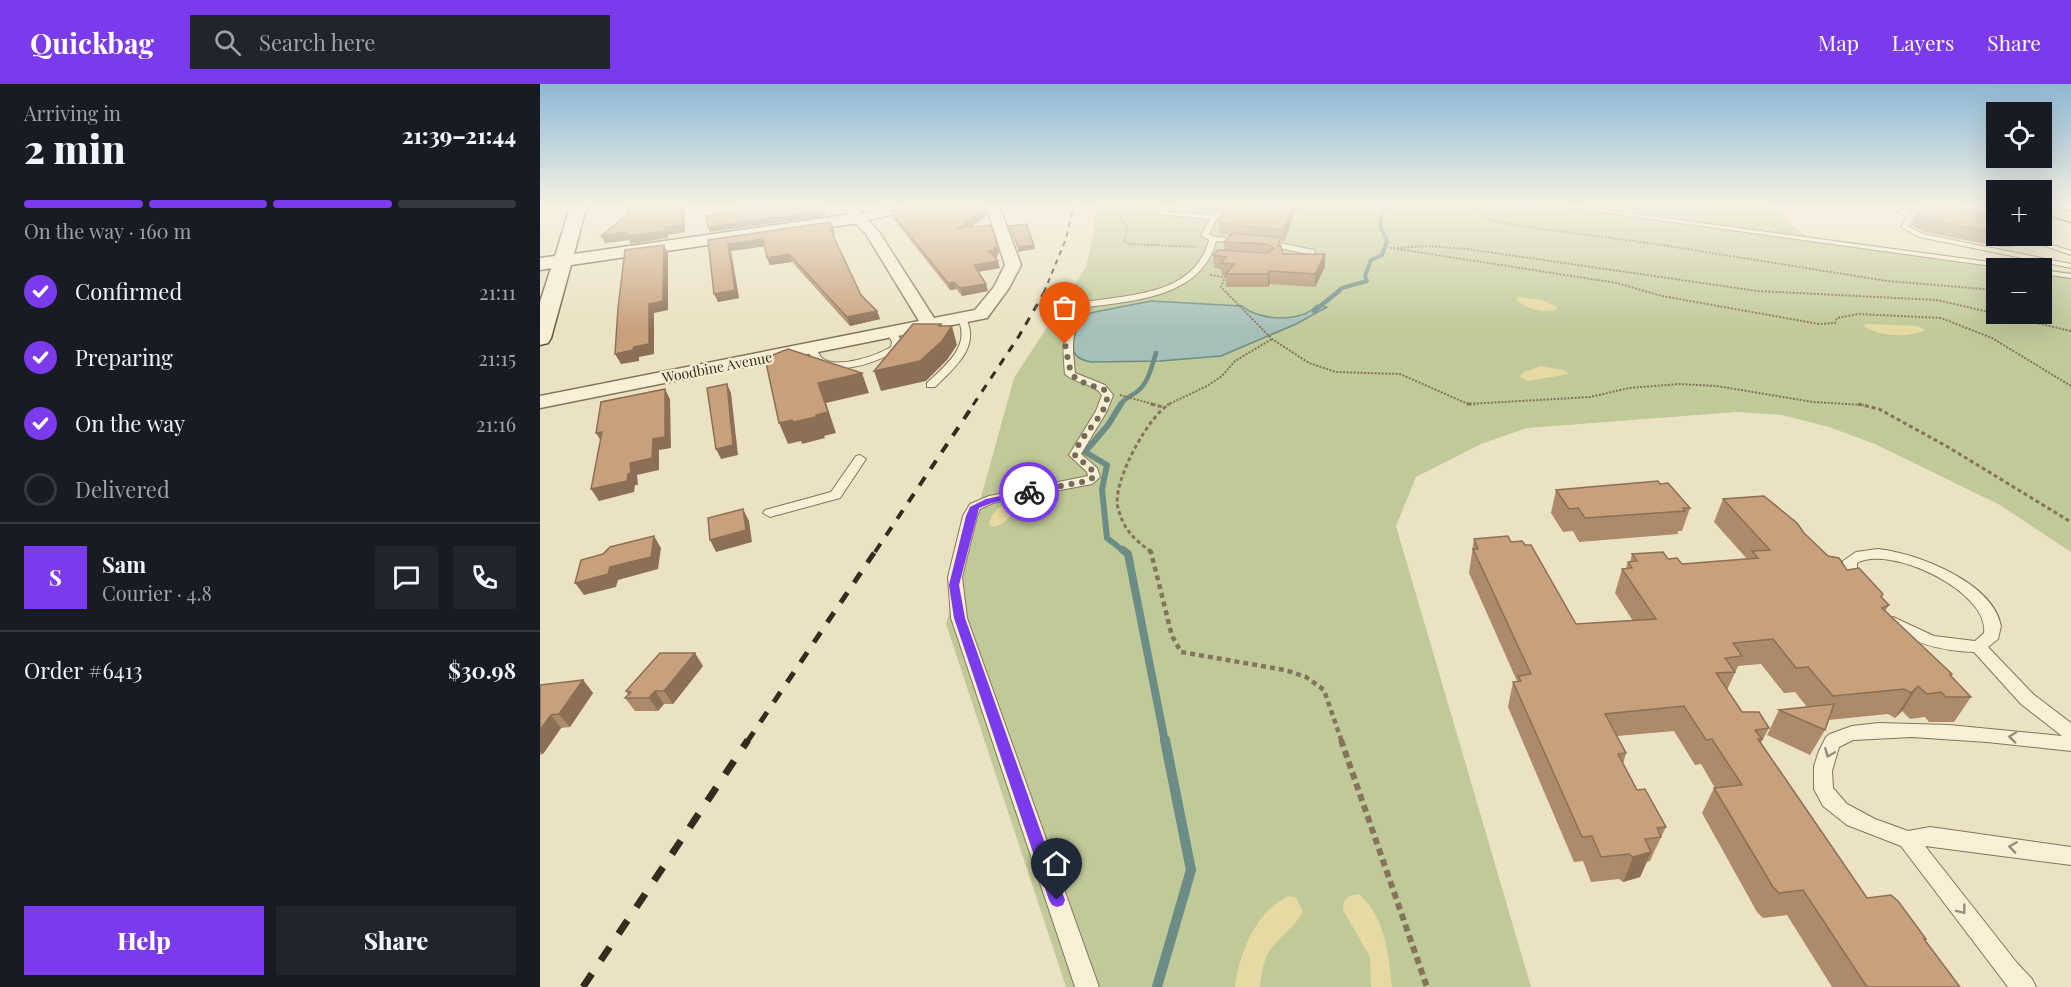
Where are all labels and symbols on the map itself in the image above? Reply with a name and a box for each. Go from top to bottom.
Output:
pin [1039,282,1090,344]
street label: Woodbine Avenue [659,347,774,387]
courier [999,462,1059,522]
one-way arrow [2008,731,2017,744]
one-way arrow [1823,747,1836,758]
pin [1031,838,1082,900]
one-way arrow [2008,842,2018,854]
one-way arrow [1955,903,1966,914]

